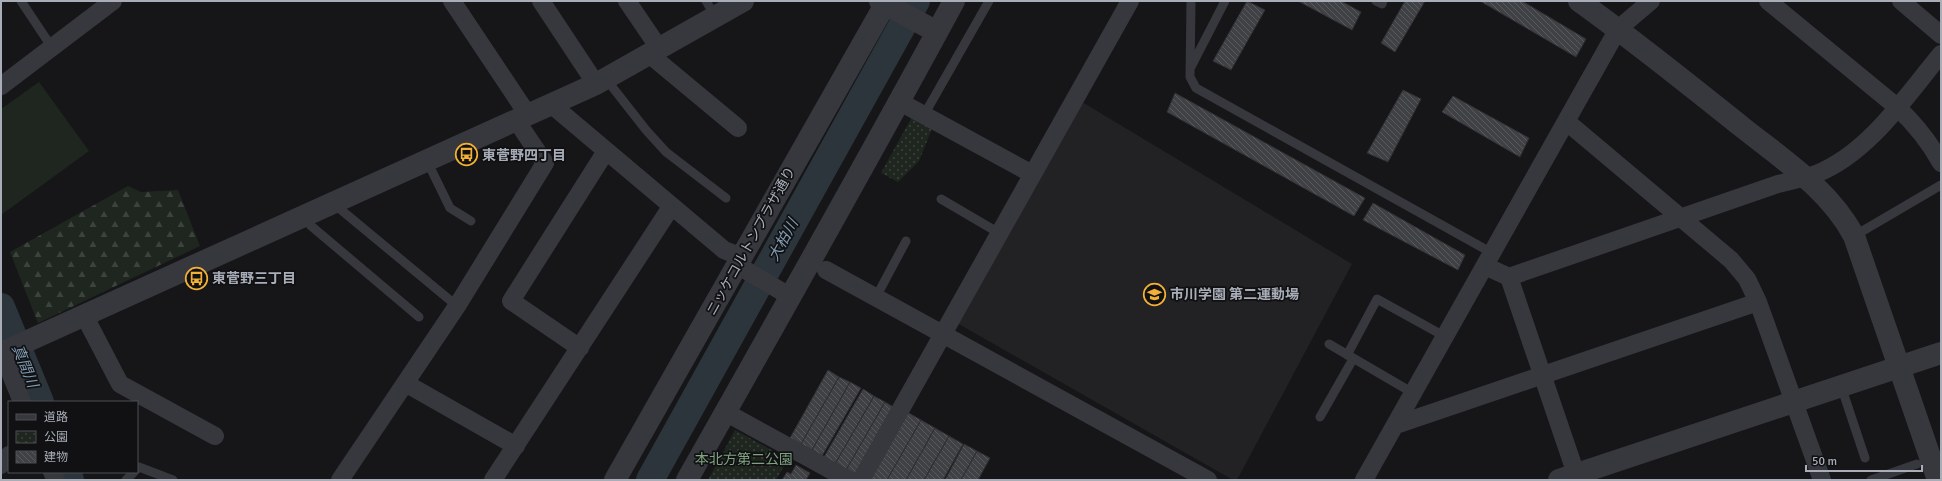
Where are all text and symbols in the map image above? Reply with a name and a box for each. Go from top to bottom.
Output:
bus stop icon: 東菅野四丁目 [453,142,479,168]
place label: 東菅野四丁目 [482,147,566,164]
street label: ニッケコルトンプラザ通り [703,164,799,318]
water label: 大柏川 [764,214,803,264]
bus stop icon: 東菅野三丁目 [183,265,209,291]
place label: 東菅野三丁目 [212,270,296,287]
school or university icon: 市川学園 第二運動場 [1142,281,1168,307]
place label: 市川学園 第二運動場 [1170,286,1299,303]
water label: 真間川 [8,342,43,392]
legend [8,401,138,473]
text: 道路 [44,410,68,425]
text: 公園 [44,430,68,445]
scale bar [1806,447,1922,473]
text: 建物 [44,450,68,465]
park label: 本北方第二公園 [695,451,793,468]
text: 50 m [1812,454,1837,469]

